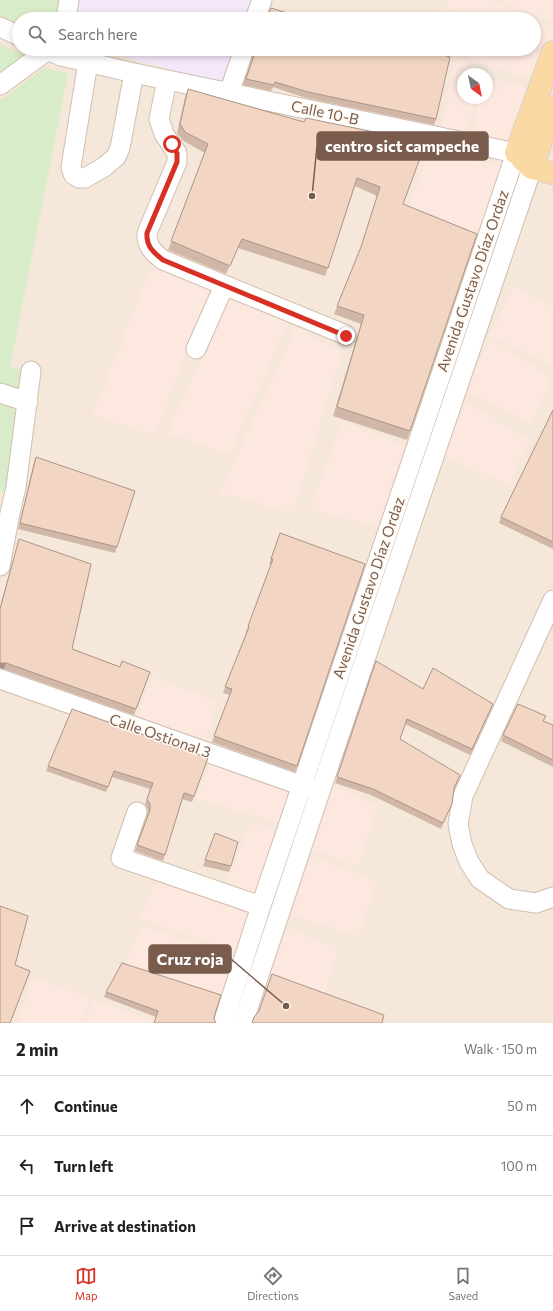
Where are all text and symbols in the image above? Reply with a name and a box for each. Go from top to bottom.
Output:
search box [12,12,541,56]
icon: search [26,23,48,45]
text: Search here [58,25,137,43]
north arrow [457,68,493,104]
street label: Calle 10-B [290,96,361,128]
callout: centro sict campeche [317,132,488,160]
route start [163,135,181,153]
text: centro sict campeche [325,136,479,155]
street label: Avenida Gustavo Díaz Ordaz [432,187,512,374]
route end [337,327,355,345]
street label: Avenida Gustavo Díaz Ordaz [328,494,408,681]
street label: Calle Ostional 3 [107,709,213,761]
callout: Cruz roja [149,945,231,973]
text: Cruz roja [157,949,223,968]
text: 2 min [16,1039,58,1060]
text: Walk · 150 m [464,1041,537,1057]
icon: ahead [16,1095,38,1117]
text: Continue [54,1097,118,1115]
text: 50 m [507,1098,537,1114]
icon: left [16,1155,38,1177]
text: Turn left [54,1157,113,1175]
text: 100 m [501,1158,537,1174]
icon: arrive [16,1215,38,1237]
text: Arrive at destination [54,1217,196,1235]
tab: Map [75,1265,98,1302]
tab: Directions [247,1265,299,1302]
tab: Saved [448,1265,478,1302]

